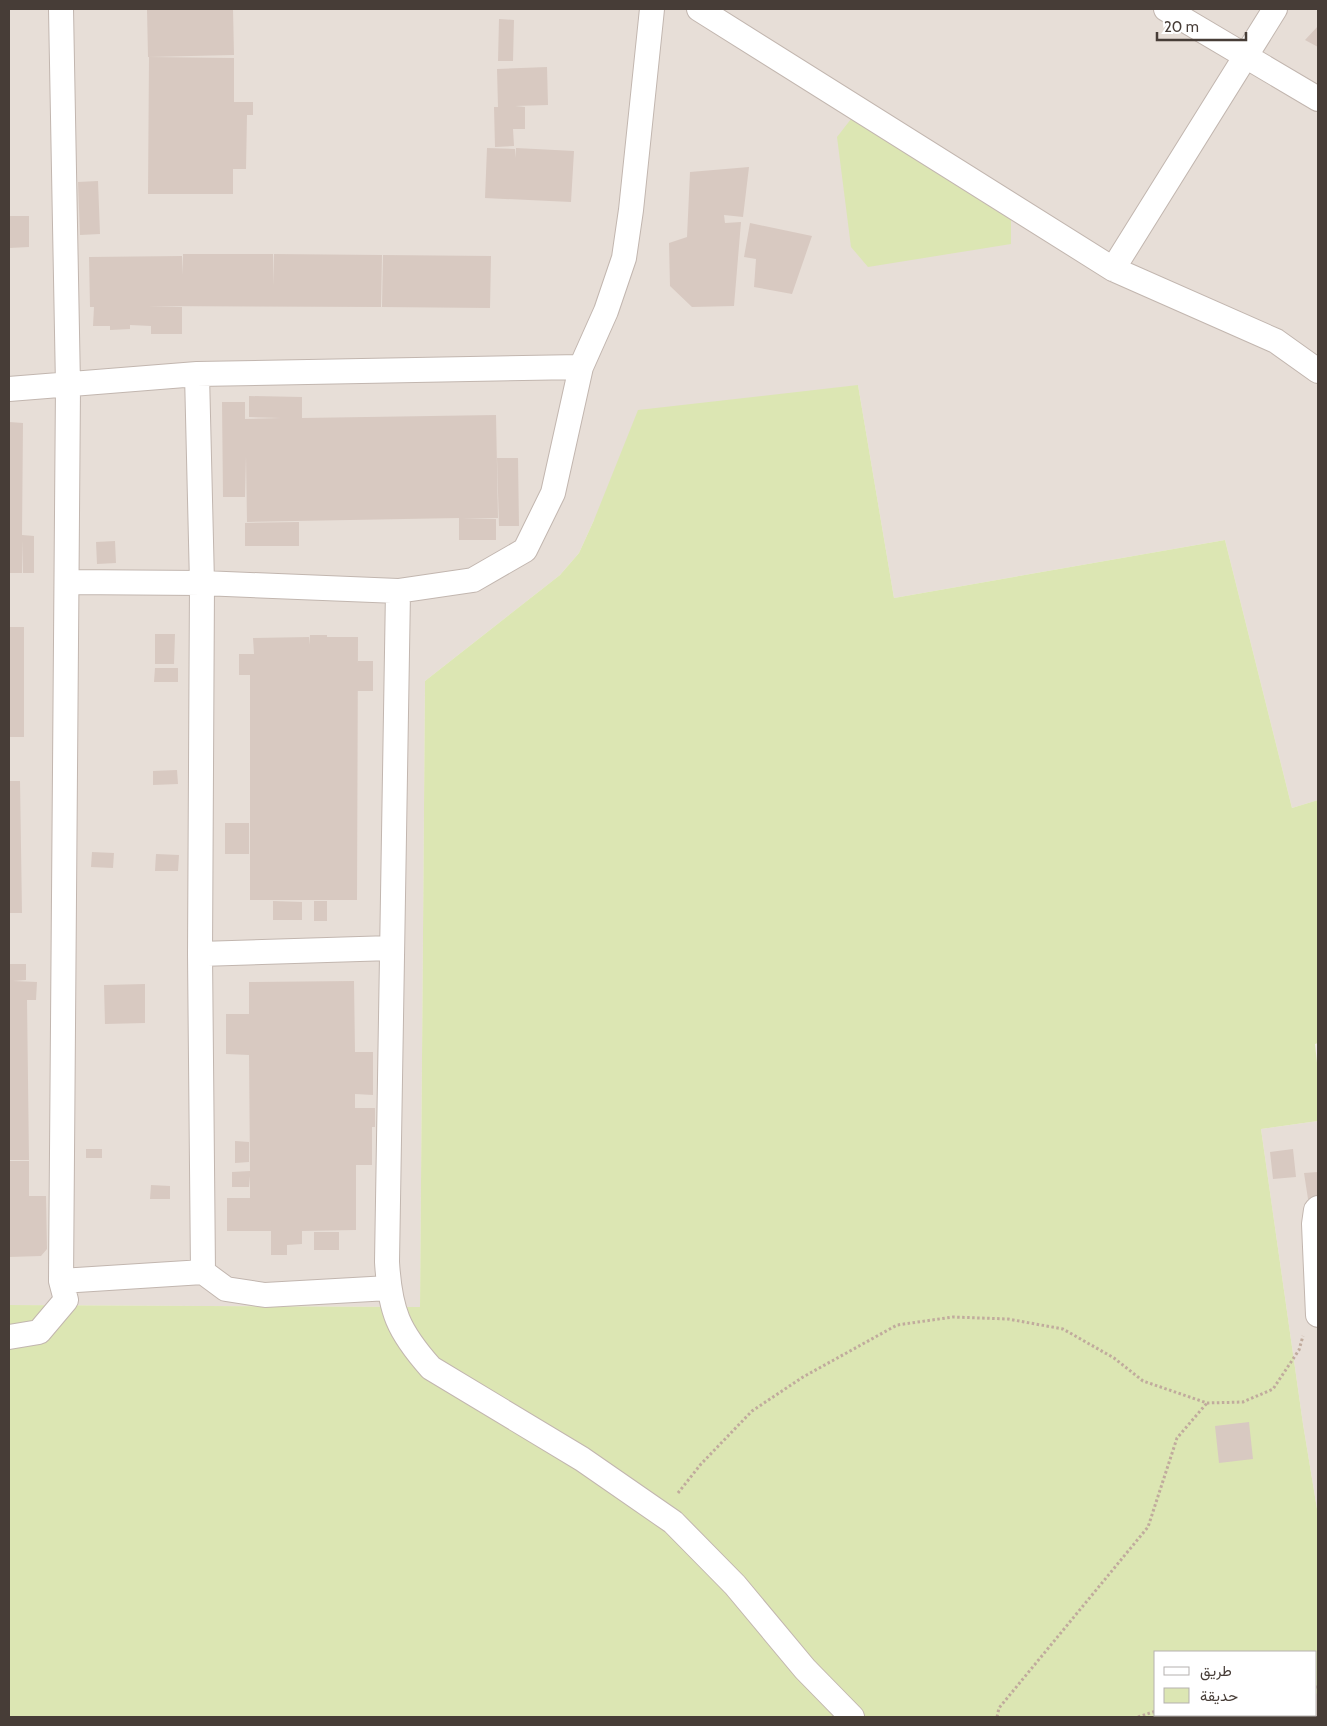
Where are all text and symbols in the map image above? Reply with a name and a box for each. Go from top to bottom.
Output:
scale bar [1157,10,1246,42]
text: 20 m [1164,18,1199,36]
legend [1154,1651,1317,1716]
text: طريق [1200,1662,1232,1681]
text: حديقة [1200,1687,1238,1705]

